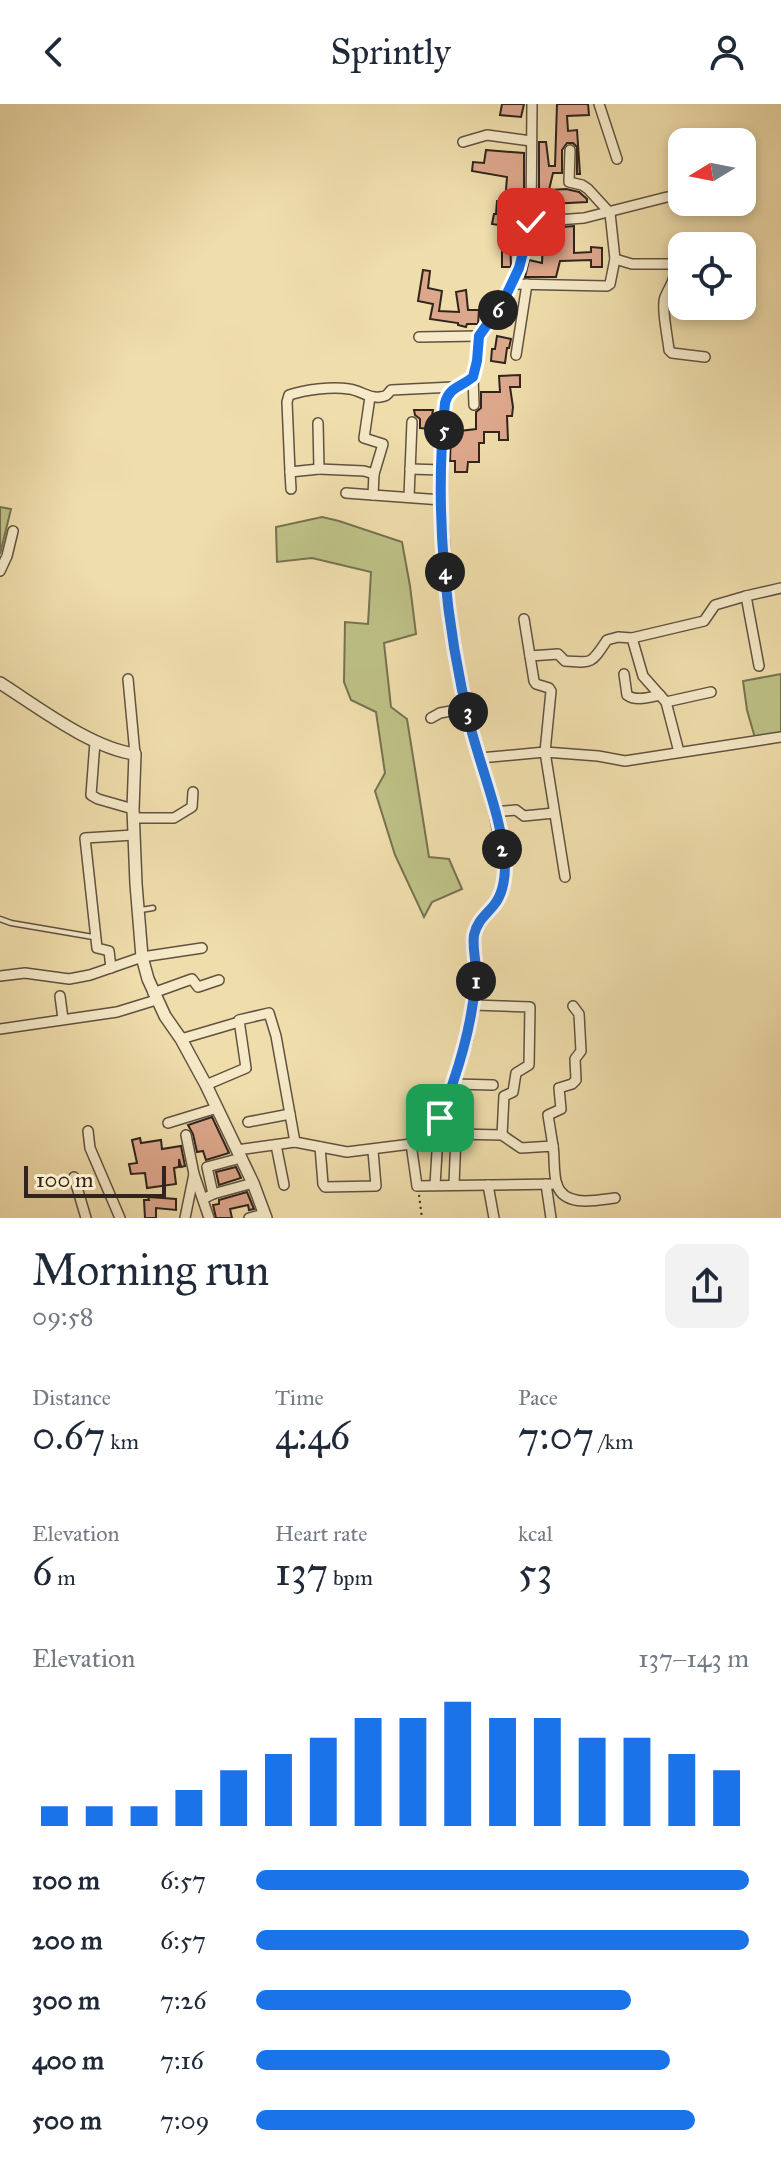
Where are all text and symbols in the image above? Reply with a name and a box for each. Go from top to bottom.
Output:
icon: back [32,30,76,74]
text: Sprintly [330,30,451,74]
icon: person [705,30,749,74]
north arrow [668,128,756,216]
map controls [668,128,756,320]
pin [497,188,565,256]
icon: check [509,200,553,244]
button: locate [668,232,756,320]
pin: 6 [478,290,518,330]
text: 6 [492,296,504,323]
pin: 5 [424,410,464,450]
text: 5 [439,416,449,443]
pin: 4 [425,552,465,592]
text: 4 [439,558,451,585]
pin: 3 [448,692,488,732]
text: 3 [464,698,472,725]
pin: 2 [482,829,522,869]
text: 2 [497,835,507,862]
pin: 1 [456,961,496,1001]
text: 1 [472,967,480,994]
pin [406,1084,474,1152]
icon: arrive [418,1096,462,1140]
scale bar [24,1162,166,1198]
text: 100 m [36,1166,93,1193]
text: Morning run [32,1243,269,1297]
button: share [665,1244,749,1328]
text: 09:58 [32,1300,94,1332]
text: Distance [32,1384,111,1411]
text: Time [275,1384,324,1411]
text: Pace [518,1384,558,1411]
text: 0.67 [32,1411,105,1460]
text: 4:46 [275,1411,350,1460]
text: 7:07 [518,1411,594,1460]
text: km [105,1428,139,1455]
text: /km [594,1428,633,1455]
text: Elevation [32,1520,119,1547]
text: Heart rate [275,1520,368,1547]
text: kcal [518,1520,553,1547]
text: 6 [32,1547,53,1596]
text: 137 [275,1547,328,1596]
text: 53 [518,1547,553,1596]
text: m [53,1564,76,1591]
text: bpm [328,1564,373,1591]
text: Elevation [32,1642,135,1674]
text: 137–143 m [638,1642,749,1674]
text: 100 m [32,1864,100,1896]
text: 6:57 [160,1864,206,1896]
text: 200 m [32,1924,103,1956]
text: 6:57 [160,1924,206,1956]
text: 300 m [32,1984,100,2016]
text: 7:26 [160,1984,207,2016]
text: 400 m [32,2044,104,2076]
text: 7:16 [160,2044,204,2076]
text: 500 m [32,2104,102,2136]
text: 7:09 [160,2104,210,2136]

